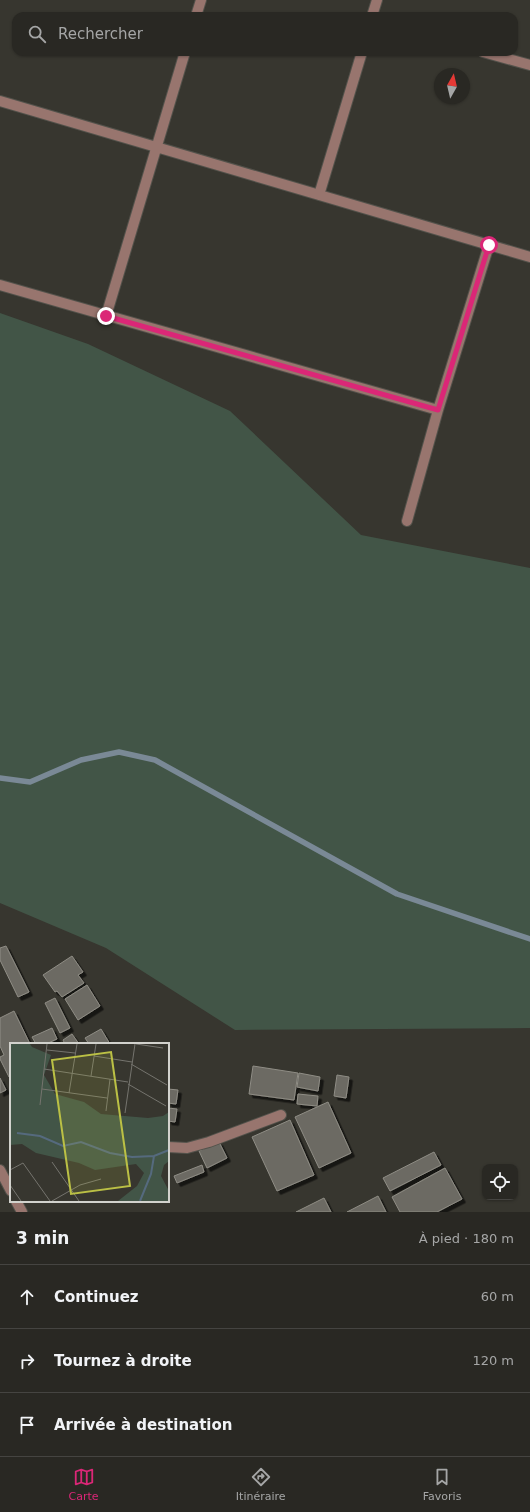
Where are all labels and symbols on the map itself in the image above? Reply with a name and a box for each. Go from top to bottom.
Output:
north arrow [434,68,470,104]
route start [480,236,498,254]
route end [97,307,115,325]
inset map [10,1043,169,1202]

